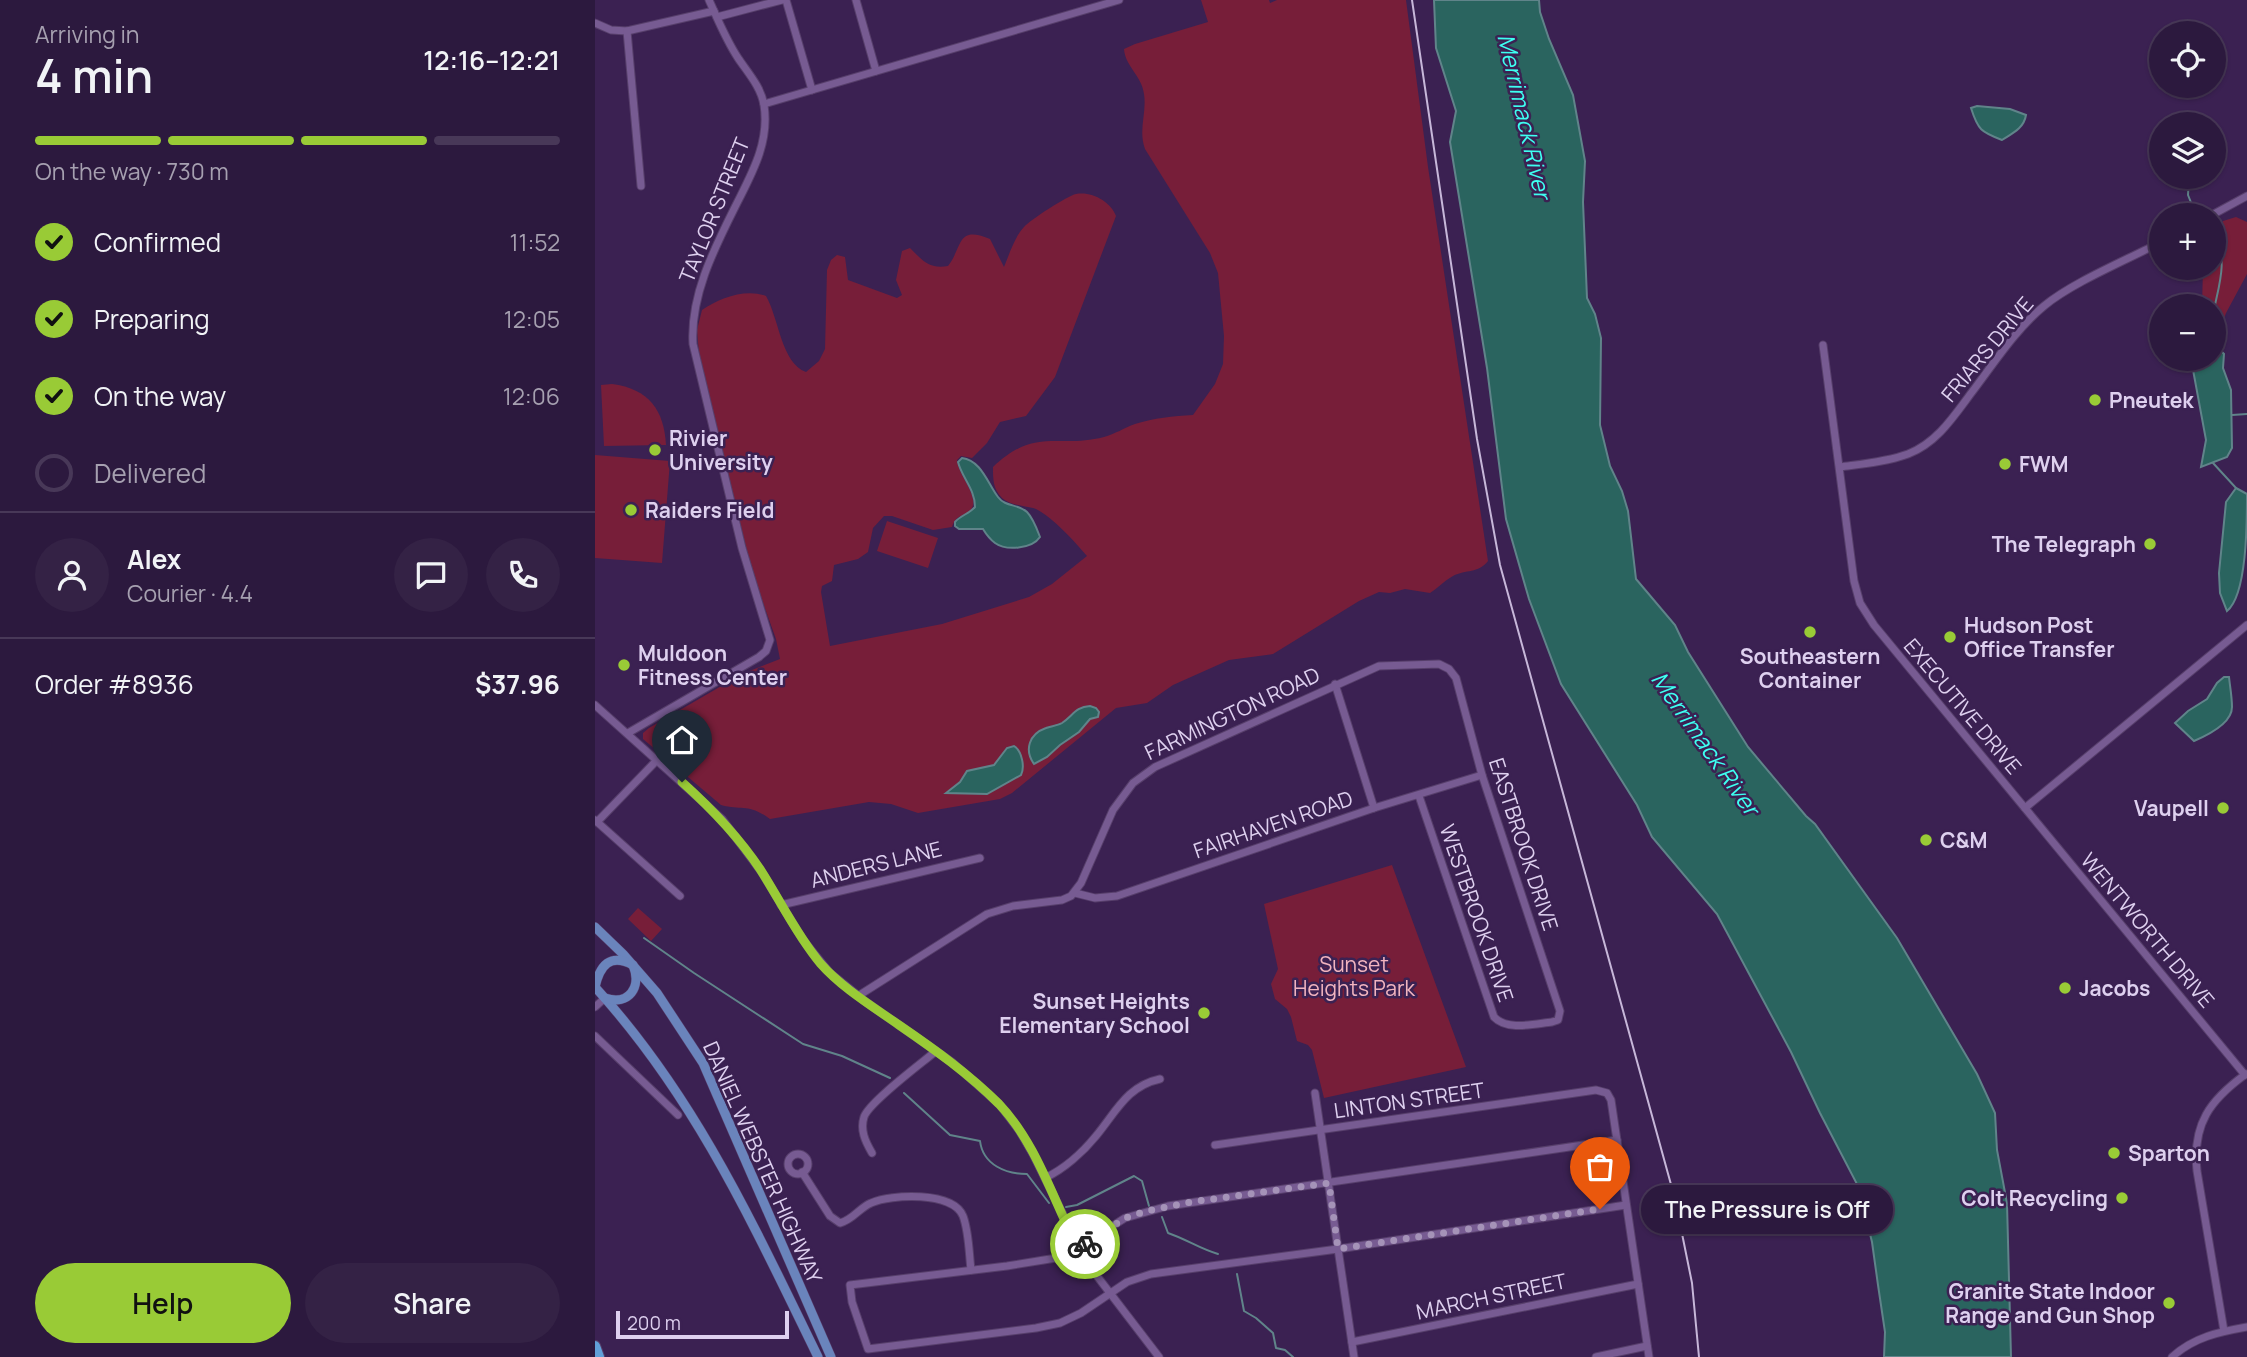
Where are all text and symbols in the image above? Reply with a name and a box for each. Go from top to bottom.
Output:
text: Arriving in [35,18,140,50]
map controls [2149,21,2226,371]
button: locate [2149,21,2226,98]
water label: Merrimack River [1490,30,1560,204]
text: 12:16–12:21 [423,42,560,78]
text: 4 min [35,44,153,107]
button: layers [2149,112,2226,189]
street label: TAYLOR STREET [672,133,756,287]
text: On the way · 730 m [35,155,229,187]
button: + [2149,203,2226,280]
icon: check [35,223,73,261]
text: Confirmed [94,224,221,260]
text: 11:52 [509,226,560,258]
street label: FRIARS DRIVE [1935,290,2039,408]
button: − [2149,294,2226,371]
icon: check [35,300,73,338]
text: Preparing [94,301,210,337]
text: 12:05 [504,303,560,335]
icon: check [35,377,73,415]
text: On the way [94,378,226,414]
text: 12:06 [503,380,560,412]
place label: Pneutek [2109,386,2194,414]
marker: Pneutek [2087,392,2103,408]
place label: Rivier University [669,424,773,476]
marker: Rivier University [647,442,663,458]
place label: FWM [2019,450,2068,478]
text: Delivered [94,455,206,491]
marker: FWM [1997,456,2013,472]
place label: Raiders Field [645,496,774,524]
marker: Raiders Field [623,502,639,518]
place label: The Telegraph [1992,530,2136,558]
marker: The Telegraph [2142,536,2158,552]
button: person [35,538,109,612]
button: chat [394,538,468,612]
button: phone [486,538,560,612]
text: Alex [127,541,181,577]
text: Courier · 4.4 [127,577,253,609]
place label: Hudson Post Office Transfer [1964,611,2115,663]
marker: Southeastern Container [1802,624,1818,640]
marker: Hudson Post Office Transfer [1942,629,1958,645]
street label: EXECUTIVE DRIVE [1898,632,2028,780]
place label: Muldoon Fitness Center [638,639,787,691]
place label: Southeastern Container [1740,642,1880,694]
marker: Muldoon Fitness Center [616,657,632,673]
street label: FARMINGTON ROAD [1140,660,1324,766]
water label: Merrimack River [1645,665,1769,823]
text: Order #8936 [35,666,194,702]
text: $37.96 [475,666,560,702]
pin [652,710,712,782]
icon: home [663,721,701,759]
street label: EASTBROOK DRIVE [1483,754,1565,934]
street label: FAIRHAVEN ROAD [1190,784,1356,864]
place label: Vaupell [2134,794,2209,822]
marker: Vaupell [2215,800,2231,816]
street label: WESTBROOK DRIVE [1433,820,1521,1006]
place label: C&M [1940,826,1988,854]
marker: C&M [1918,832,1934,848]
street label: ANDERS LANE [807,834,945,894]
street label: WENTWORTH DRIVE [2075,847,2221,1013]
park label: Sunset Heights Park [1293,950,1416,1002]
place label: Jacobs [2079,974,2150,1002]
marker: Jacobs [2057,980,2073,996]
place label: Sunset Heights Elementary School [999,987,1190,1039]
marker: Sunset Heights Elementary School [1196,1005,1212,1021]
street label: DANIEL WEBSTER HIGHWAY [697,1037,829,1288]
street label: LINTON STREET [1332,1076,1486,1124]
pin [1570,1137,1630,1209]
place label: Sparton [2128,1139,2210,1167]
marker: Sparton [2106,1145,2122,1161]
icon: bag [1581,1148,1619,1186]
callout: The Pressure is Off [1642,1184,1894,1234]
place label: Colt Recycling [1961,1184,2108,1212]
marker: Colt Recycling [2114,1190,2130,1206]
text: The Pressure is Off [1664,1193,1870,1225]
courier [1050,1209,1120,1279]
icon: bike [1066,1225,1104,1263]
button: Help [35,1263,291,1343]
button: Share [305,1263,560,1343]
street label: MARCH STREET [1413,1266,1569,1326]
place label: Granite State Indoor Range and Gun Shop [1945,1277,2155,1329]
marker: Granite State Indoor Range and Gun Shop [2161,1295,2177,1311]
scale bar [616,1308,789,1340]
text: 200 m [627,1310,681,1336]

